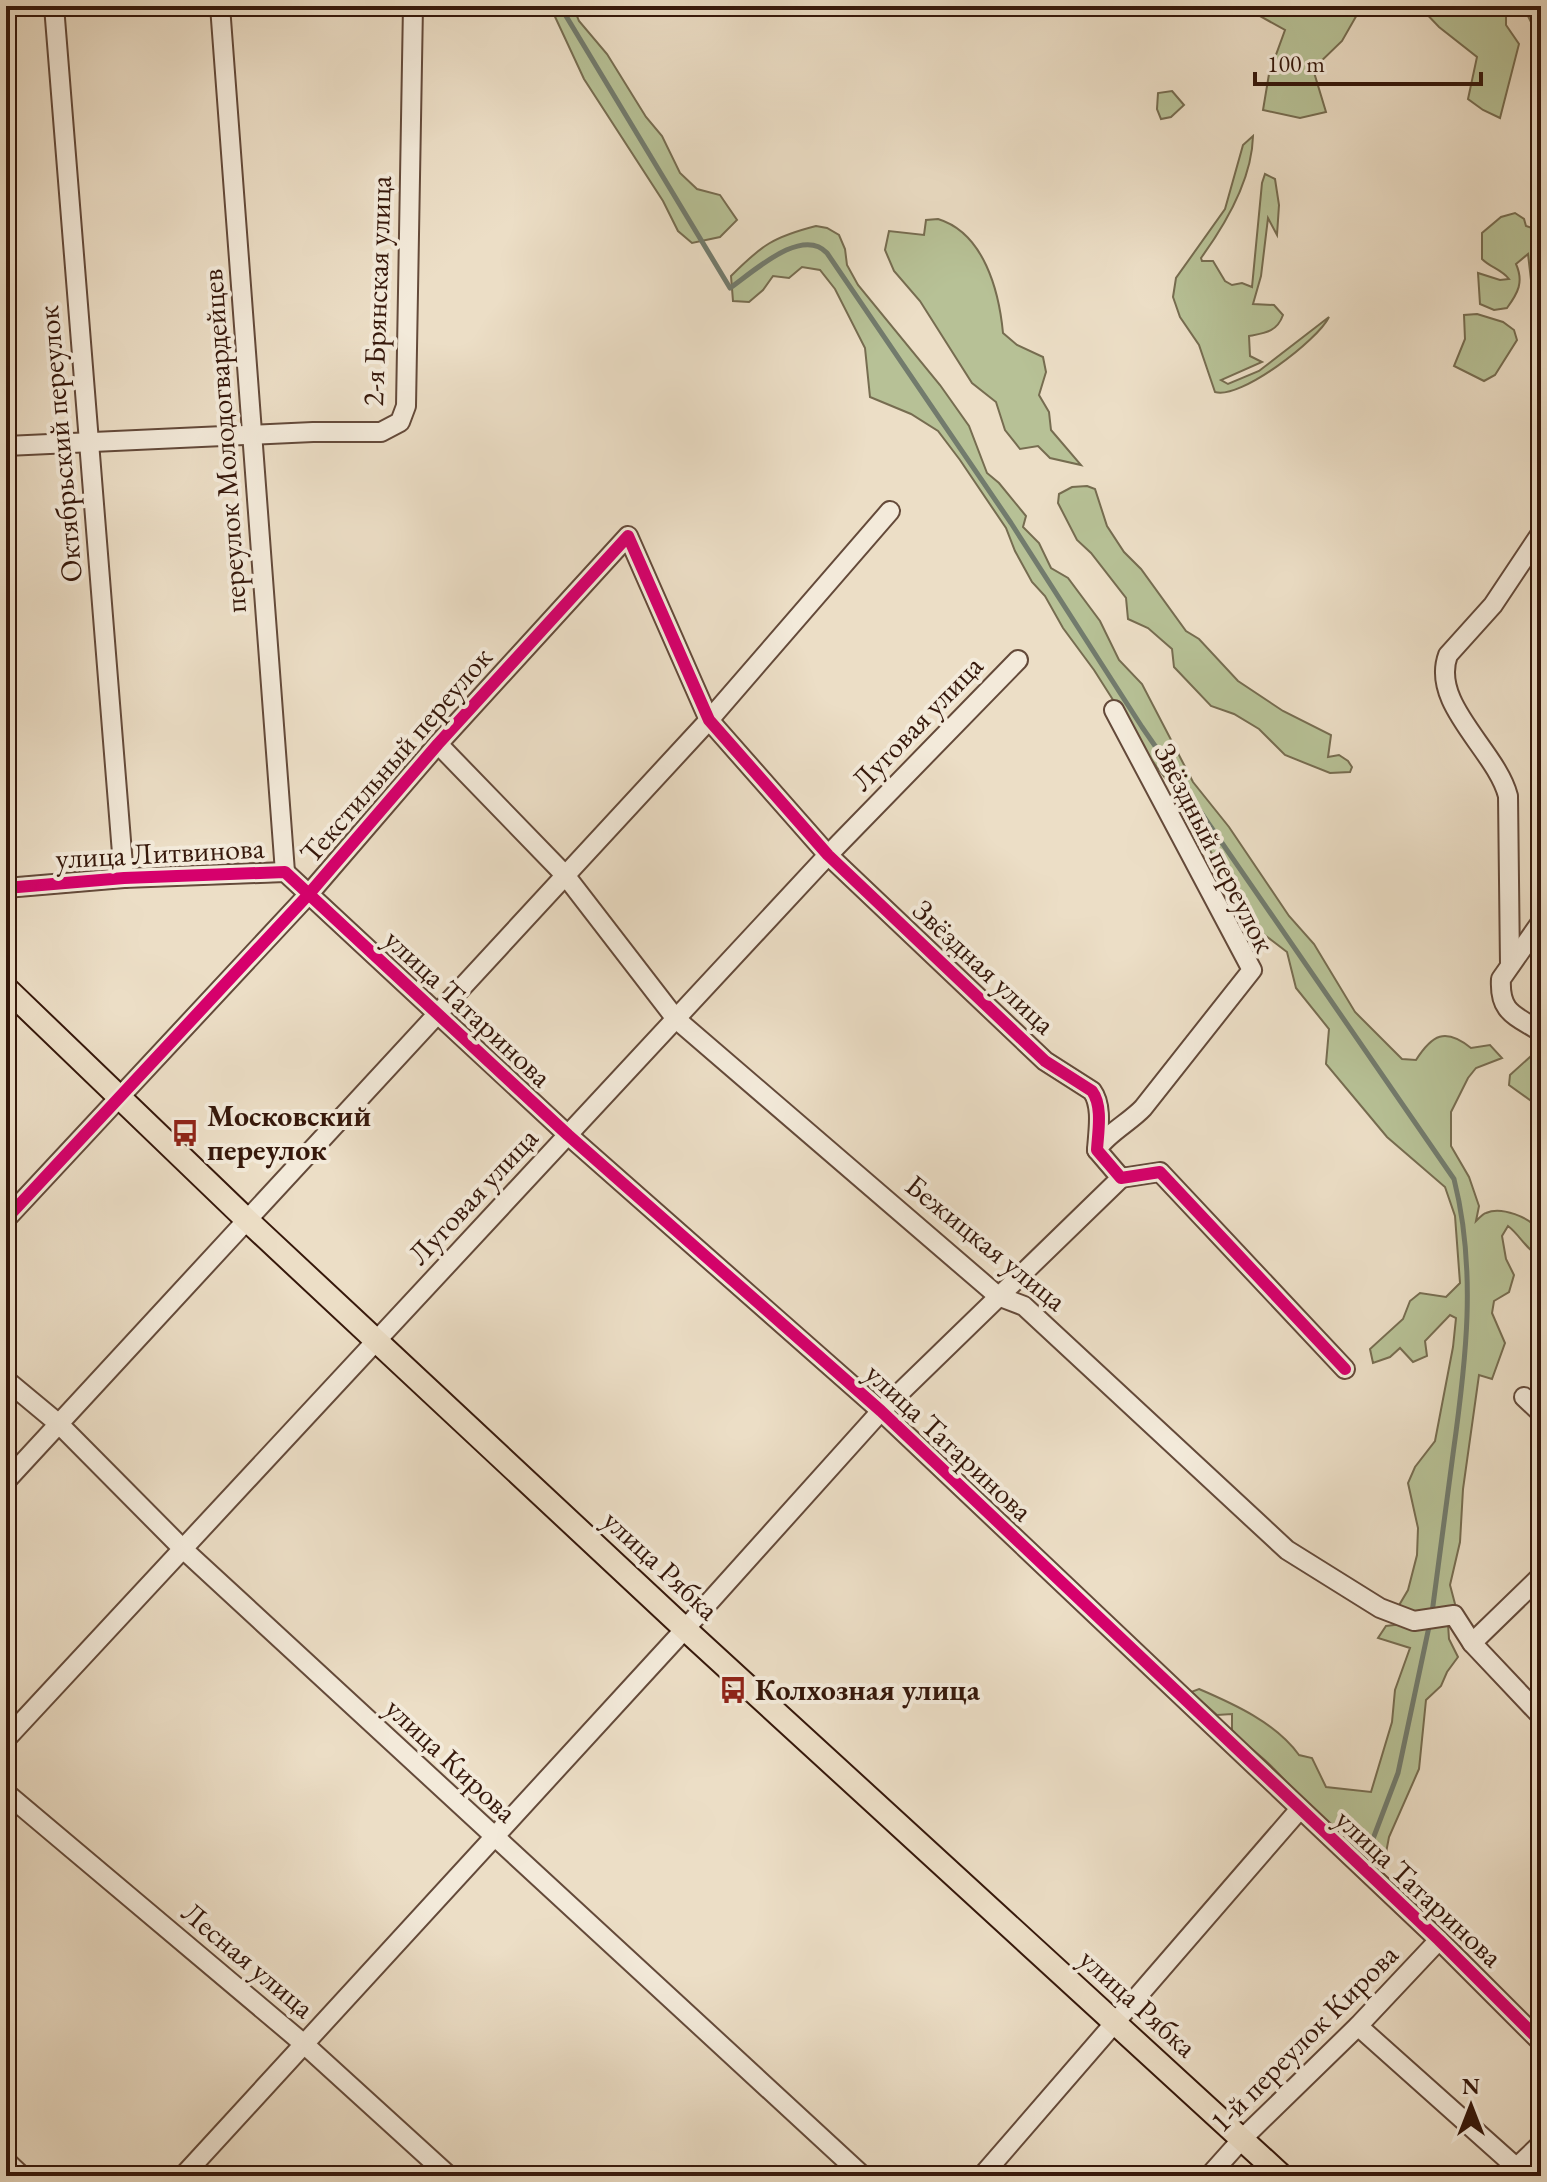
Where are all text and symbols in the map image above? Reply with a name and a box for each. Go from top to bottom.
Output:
scale bar [1255,36,1481,86]
text: 100 m [1267,48,1325,79]
street label: 2-я Брянская улица [353,175,400,407]
street label: переулок Молодогвардейцев [192,268,255,614]
street label: Октябрьский переулок [28,304,91,584]
street label: Текстильный переулок [291,638,500,871]
street label: Луговая улица [842,646,991,799]
street label: Звёздный переулок [1146,736,1285,959]
street label: улица Литвинова [54,828,266,877]
street label: Звёздная улица [905,890,1064,1043]
street label: улица Татаринова [376,920,561,1096]
place label: Московский переулок [207,1096,371,1169]
bus stop icon: Московский переулок [170,1118,200,1148]
street label: Луговая улица [399,1119,546,1273]
street label: Бежицкая улица [898,1166,1075,1320]
street label: улица Татаринова [857,1354,1042,1530]
street label: улица Рябка [595,1501,728,1628]
place label: Колхозная улица [755,1670,981,1709]
bus stop icon: Колхозная улица [718,1675,748,1705]
street label: улица Кирова [377,1688,526,1831]
street label: улица Татаринова [1327,1800,1512,1976]
street label: Лесная улица [174,1893,323,2026]
street label: 1-й переулок Кирова [1201,1935,1406,2140]
street label: улица Рябка [1071,1940,1205,2066]
north arrow [1431,2066,1511,2146]
text: N [1462,2072,1480,2101]

